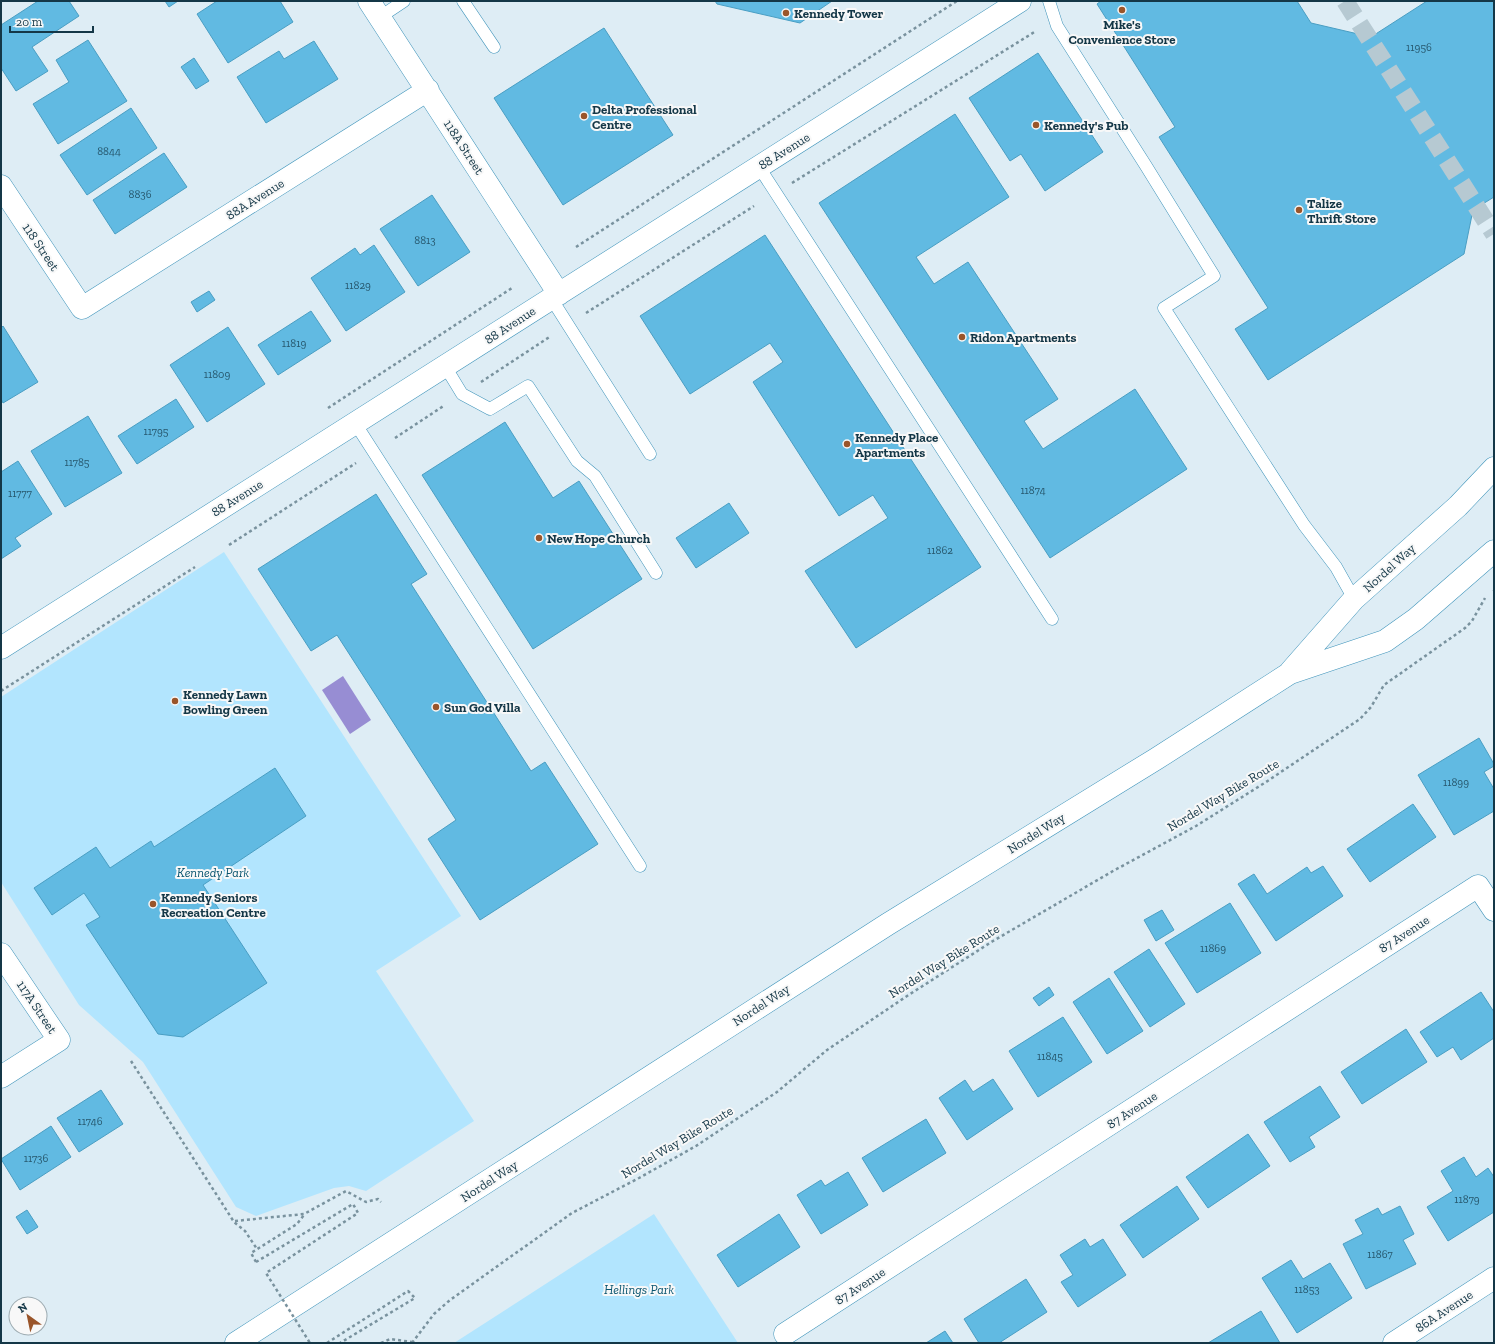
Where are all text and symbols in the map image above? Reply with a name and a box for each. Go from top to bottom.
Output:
marker: Mike's Convenience Store [1117,5,1127,15]
place label: Kennedy Tower [794,6,883,21]
scale bar [10,8,93,34]
marker: Kennedy Tower [781,8,791,18]
text: 20 m [16,15,43,29]
place label: Mike's Convenience Store [1068,17,1176,47]
house number: 11956 [1406,41,1432,54]
place label: Delta Professional Centre [592,102,697,132]
marker: Delta Professional Centre [579,111,589,121]
street label: 118A Street [441,117,487,177]
place label: Kennedy's Pub [1044,118,1128,133]
marker: Kennedy's Pub [1031,120,1041,130]
street label: 88 Avenue [756,129,812,173]
house number: 8844 [97,145,121,158]
street label: 88A Avenue [223,175,287,223]
house number: 8836 [128,188,152,201]
place label: Talize Thrift Store [1307,196,1377,226]
marker: Talize Thrift Store [1294,205,1304,215]
street label: 118 Street [20,220,62,274]
house number: 8813 [414,234,436,247]
house number: 11829 [345,279,371,292]
street label: 88 Avenue [482,303,538,347]
place label: Ridon Apartments [970,330,1076,345]
marker: Ridon Apartments [957,332,967,342]
house number: 11819 [282,337,306,350]
house number: 11809 [204,368,230,381]
house number: 11795 [144,425,169,438]
place label: Kennedy Place Apartments [855,430,939,460]
marker: Kennedy Place Apartments [842,439,852,449]
house number: 11785 [64,456,90,469]
street label: 88 Avenue [209,476,265,520]
house number: 11874 [1020,484,1046,497]
house number: 11777 [8,487,32,500]
place label: New Hope Church [547,531,651,546]
marker: New Hope Church [534,533,544,543]
street label: Nordel Way [1360,540,1418,595]
house number: 11862 [927,544,953,557]
place label: Kennedy Lawn Bowling Green [183,687,268,717]
marker: Kennedy Lawn Bowling Green [170,696,180,706]
place label: Sun God Villa [444,700,521,715]
marker: Sun God Villa [431,702,441,712]
street label: Nordel Way Bike Route [1165,756,1281,834]
house number: 11899 [1443,776,1469,789]
street label: Nordel Way [1005,809,1068,857]
park label: Kennedy Park [177,865,249,880]
place label: Kennedy Seniors Recreation Centre [161,890,266,920]
marker: Kennedy Seniors Recreation Centre [148,899,158,909]
street label: 87 Avenue [1376,912,1432,956]
street label: Nordel Way Bike Route [886,921,1002,1001]
house number: 11869 [1200,942,1226,955]
street label: 117A Street [14,978,60,1036]
street label: Nordel Way [730,981,793,1029]
house number: 11845 [1037,1050,1063,1063]
street label: 87 Avenue [1104,1088,1160,1132]
street label: Nordel Way Bike Route [619,1103,735,1181]
house number: 11746 [78,1115,103,1128]
house number: 11736 [24,1152,48,1165]
street label: Nordel Way [458,1157,521,1205]
house number: 11879 [1454,1193,1480,1206]
house number: 11867 [1367,1248,1393,1261]
street label: 87 Avenue [832,1264,888,1308]
park label: Hellings Park [604,1282,674,1297]
house number: 11853 [1294,1283,1320,1296]
street label: 86A Avenue [1412,1287,1476,1335]
north arrow [8,1296,48,1336]
text: N [16,1300,30,1316]

